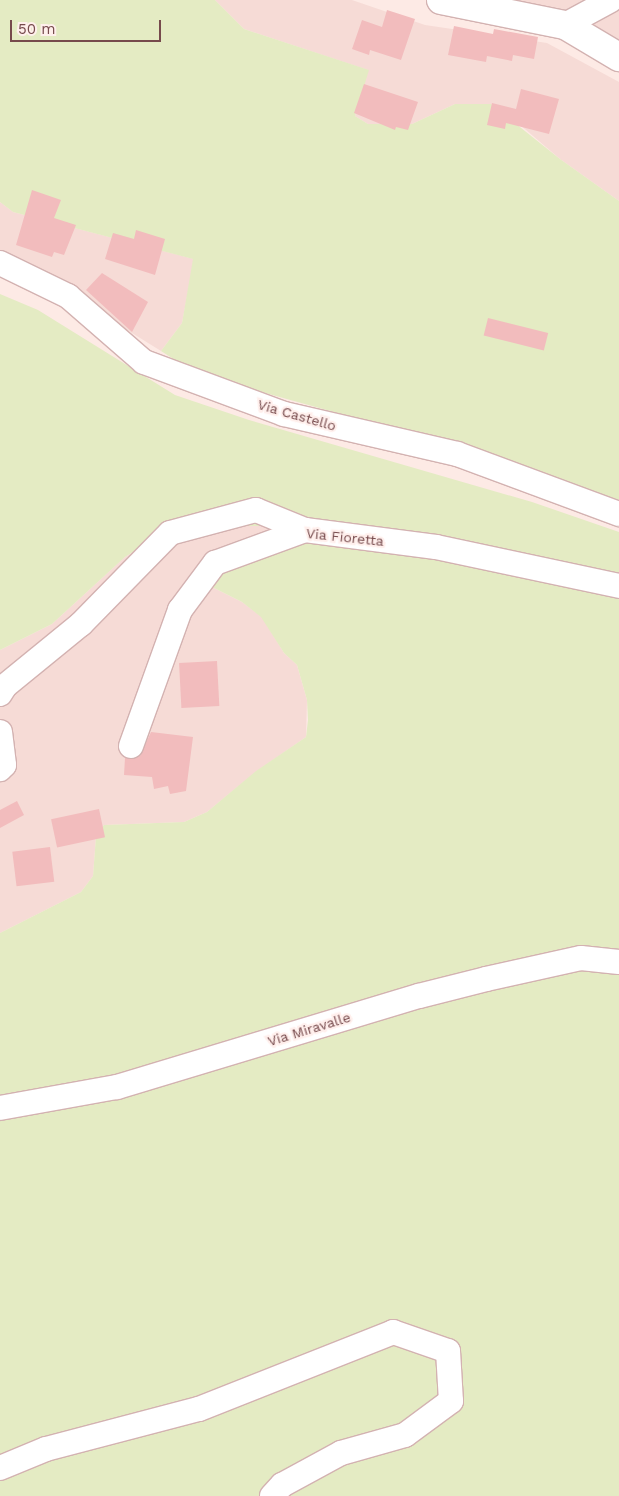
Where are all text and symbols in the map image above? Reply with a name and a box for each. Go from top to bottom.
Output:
scale bar [12,10,164,42]
text: 50 m [18,20,55,38]
street label: Via Castello [256,396,338,434]
street label: Via Fioretta [305,525,385,549]
street label: Via Miravalle [265,1008,353,1050]

